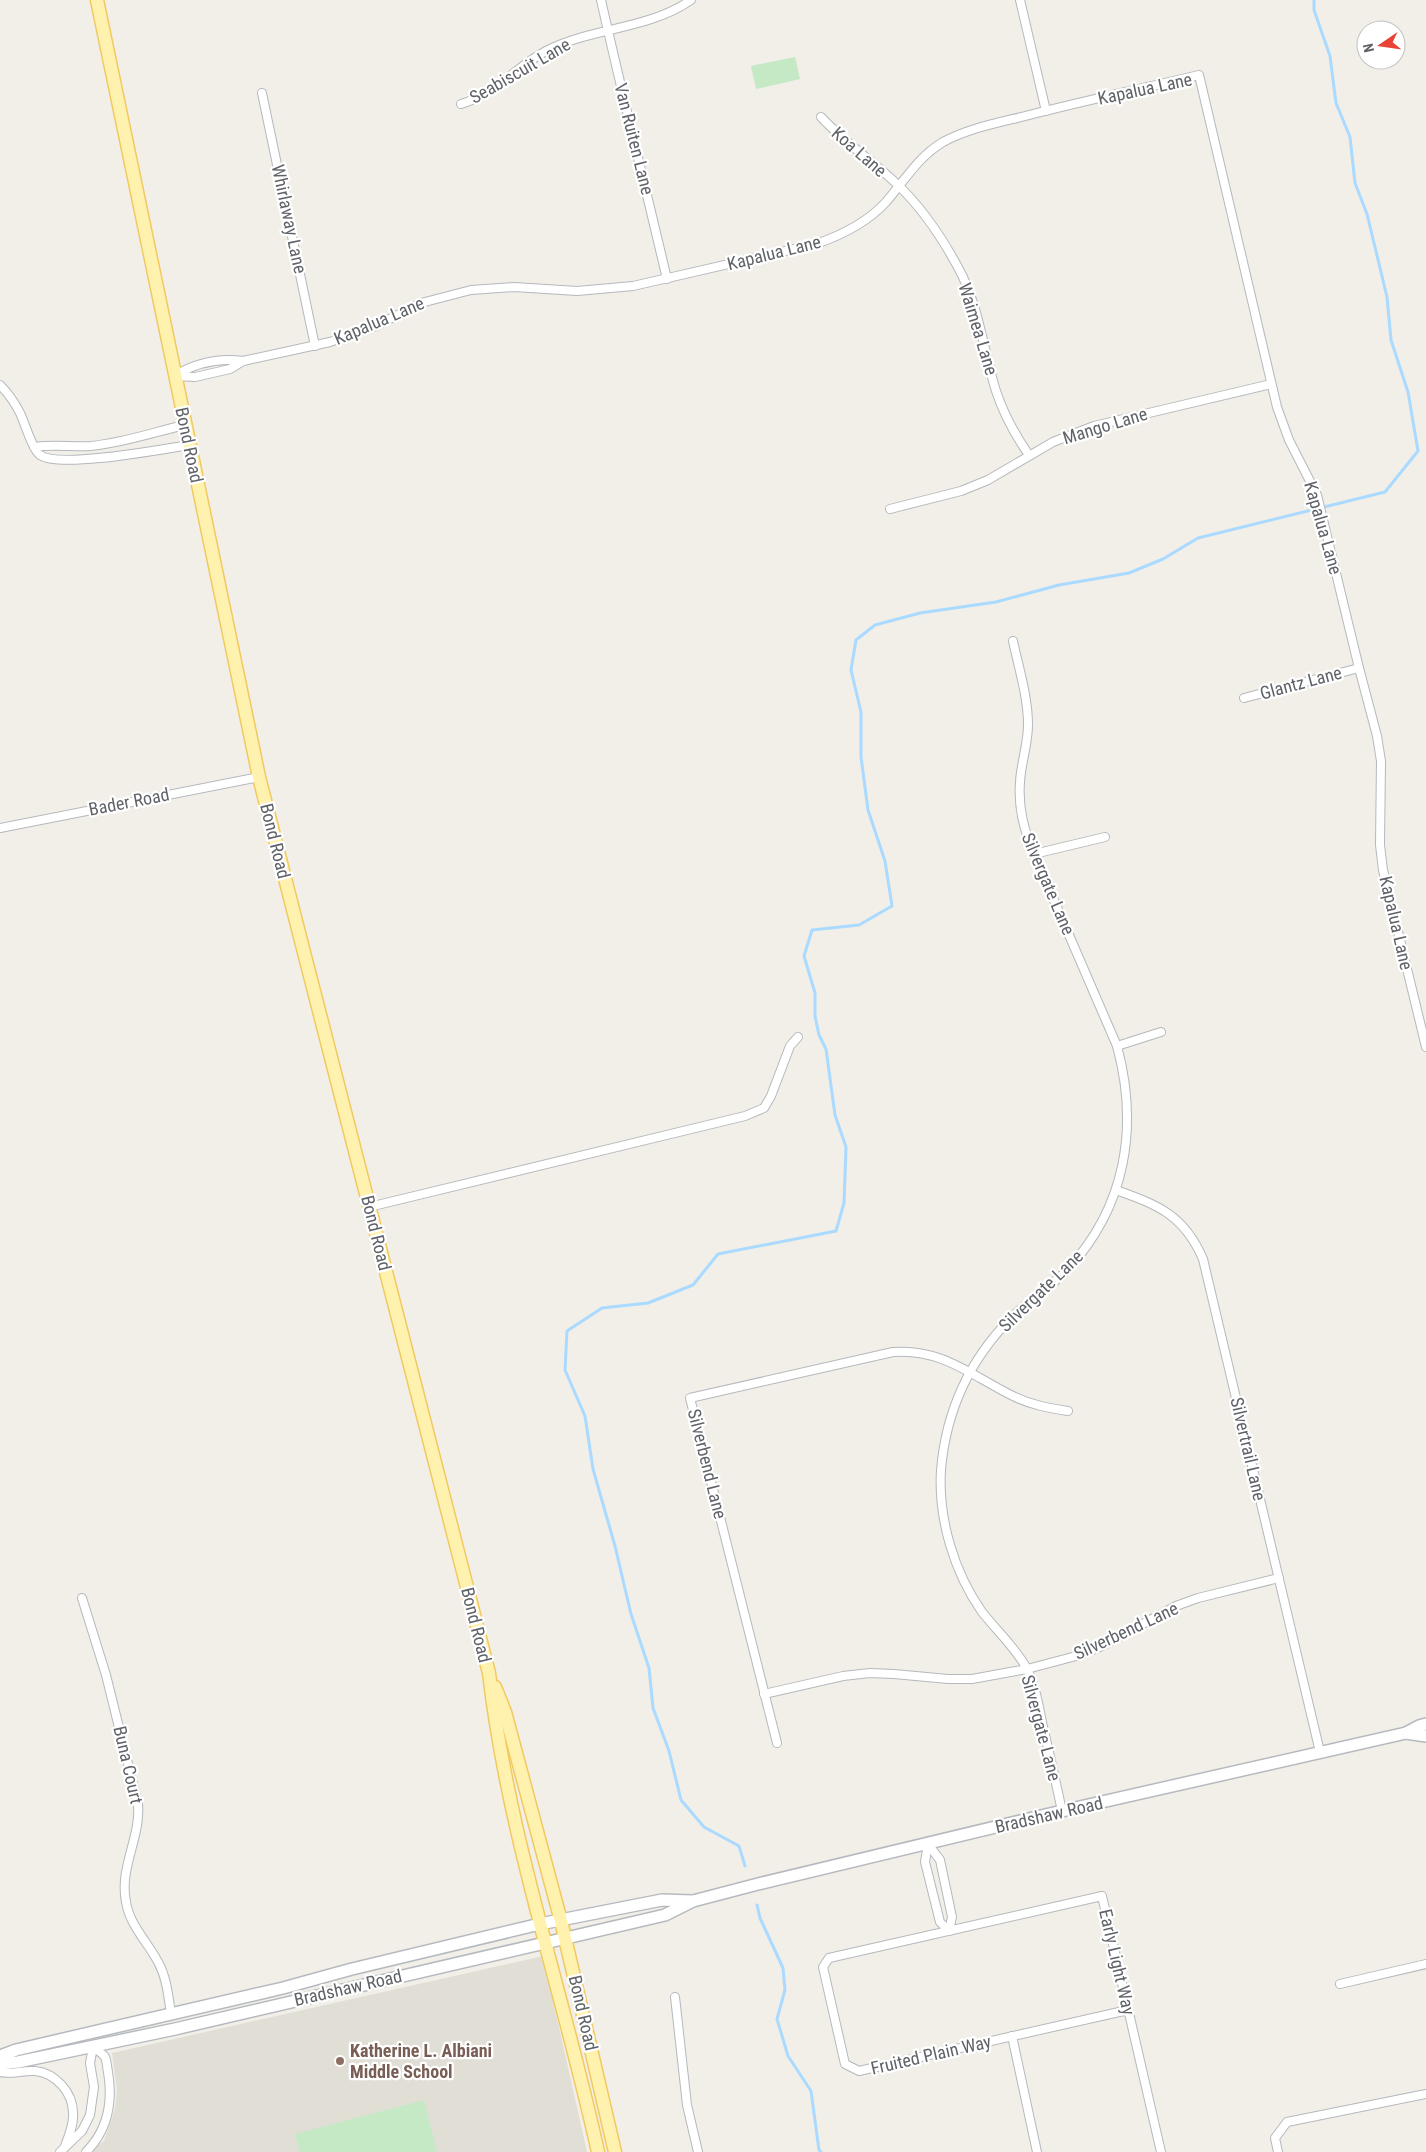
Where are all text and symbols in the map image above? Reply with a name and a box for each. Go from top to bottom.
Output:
north arrow [1356,20,1406,70]
street label: Seabiscuit Lane [466,33,574,108]
text: N [1360,42,1377,54]
street label: Kapalua Lane [1096,68,1194,109]
street label: Van Ruiten Lane [610,81,659,197]
street label: Koa Lane [828,122,891,181]
street label: Whirlaway Lane [268,162,311,275]
street label: Kapalua Lane [725,231,823,274]
street label: Waimea Lane [955,280,1002,377]
street label: Kapalua Lane [331,292,427,349]
street label: Mango Lane [1060,403,1150,448]
street label: Bond Road [171,405,208,485]
street label: Kapalua Lane [1300,479,1347,577]
street label: Glantz Lane [1258,662,1344,704]
street label: Bader Road [87,783,171,820]
street label: Bond Road [256,801,295,881]
street label: Silvergate Lane [1018,830,1079,938]
street label: Kapalua Lane [1375,874,1418,972]
street label: Bond Road [357,1193,396,1273]
street label: Silvergate Lane [994,1245,1087,1336]
street label: Silvertrail Lane [1226,1395,1271,1503]
street label: Silverbend Lane [684,1407,731,1521]
street label: Bond Road [457,1585,496,1665]
street label: Silverbend Lane [1070,1597,1181,1664]
street label: Silvergate Lane [1017,1673,1066,1783]
street label: Buna Court [109,1724,148,1806]
street label: Bradshaw Road [993,1792,1105,1837]
street label: Early Light Way [1095,1907,1140,2017]
street label: Bradshaw Road [292,1965,404,2010]
street label: Bond Road [565,1973,602,2053]
street label: Fruited Plain Way [869,2030,994,2079]
place label: Katherine L. Albiani Middle School [350,2040,492,2082]
marker: Katherine L. Albiani Middle School [334,2055,346,2067]

